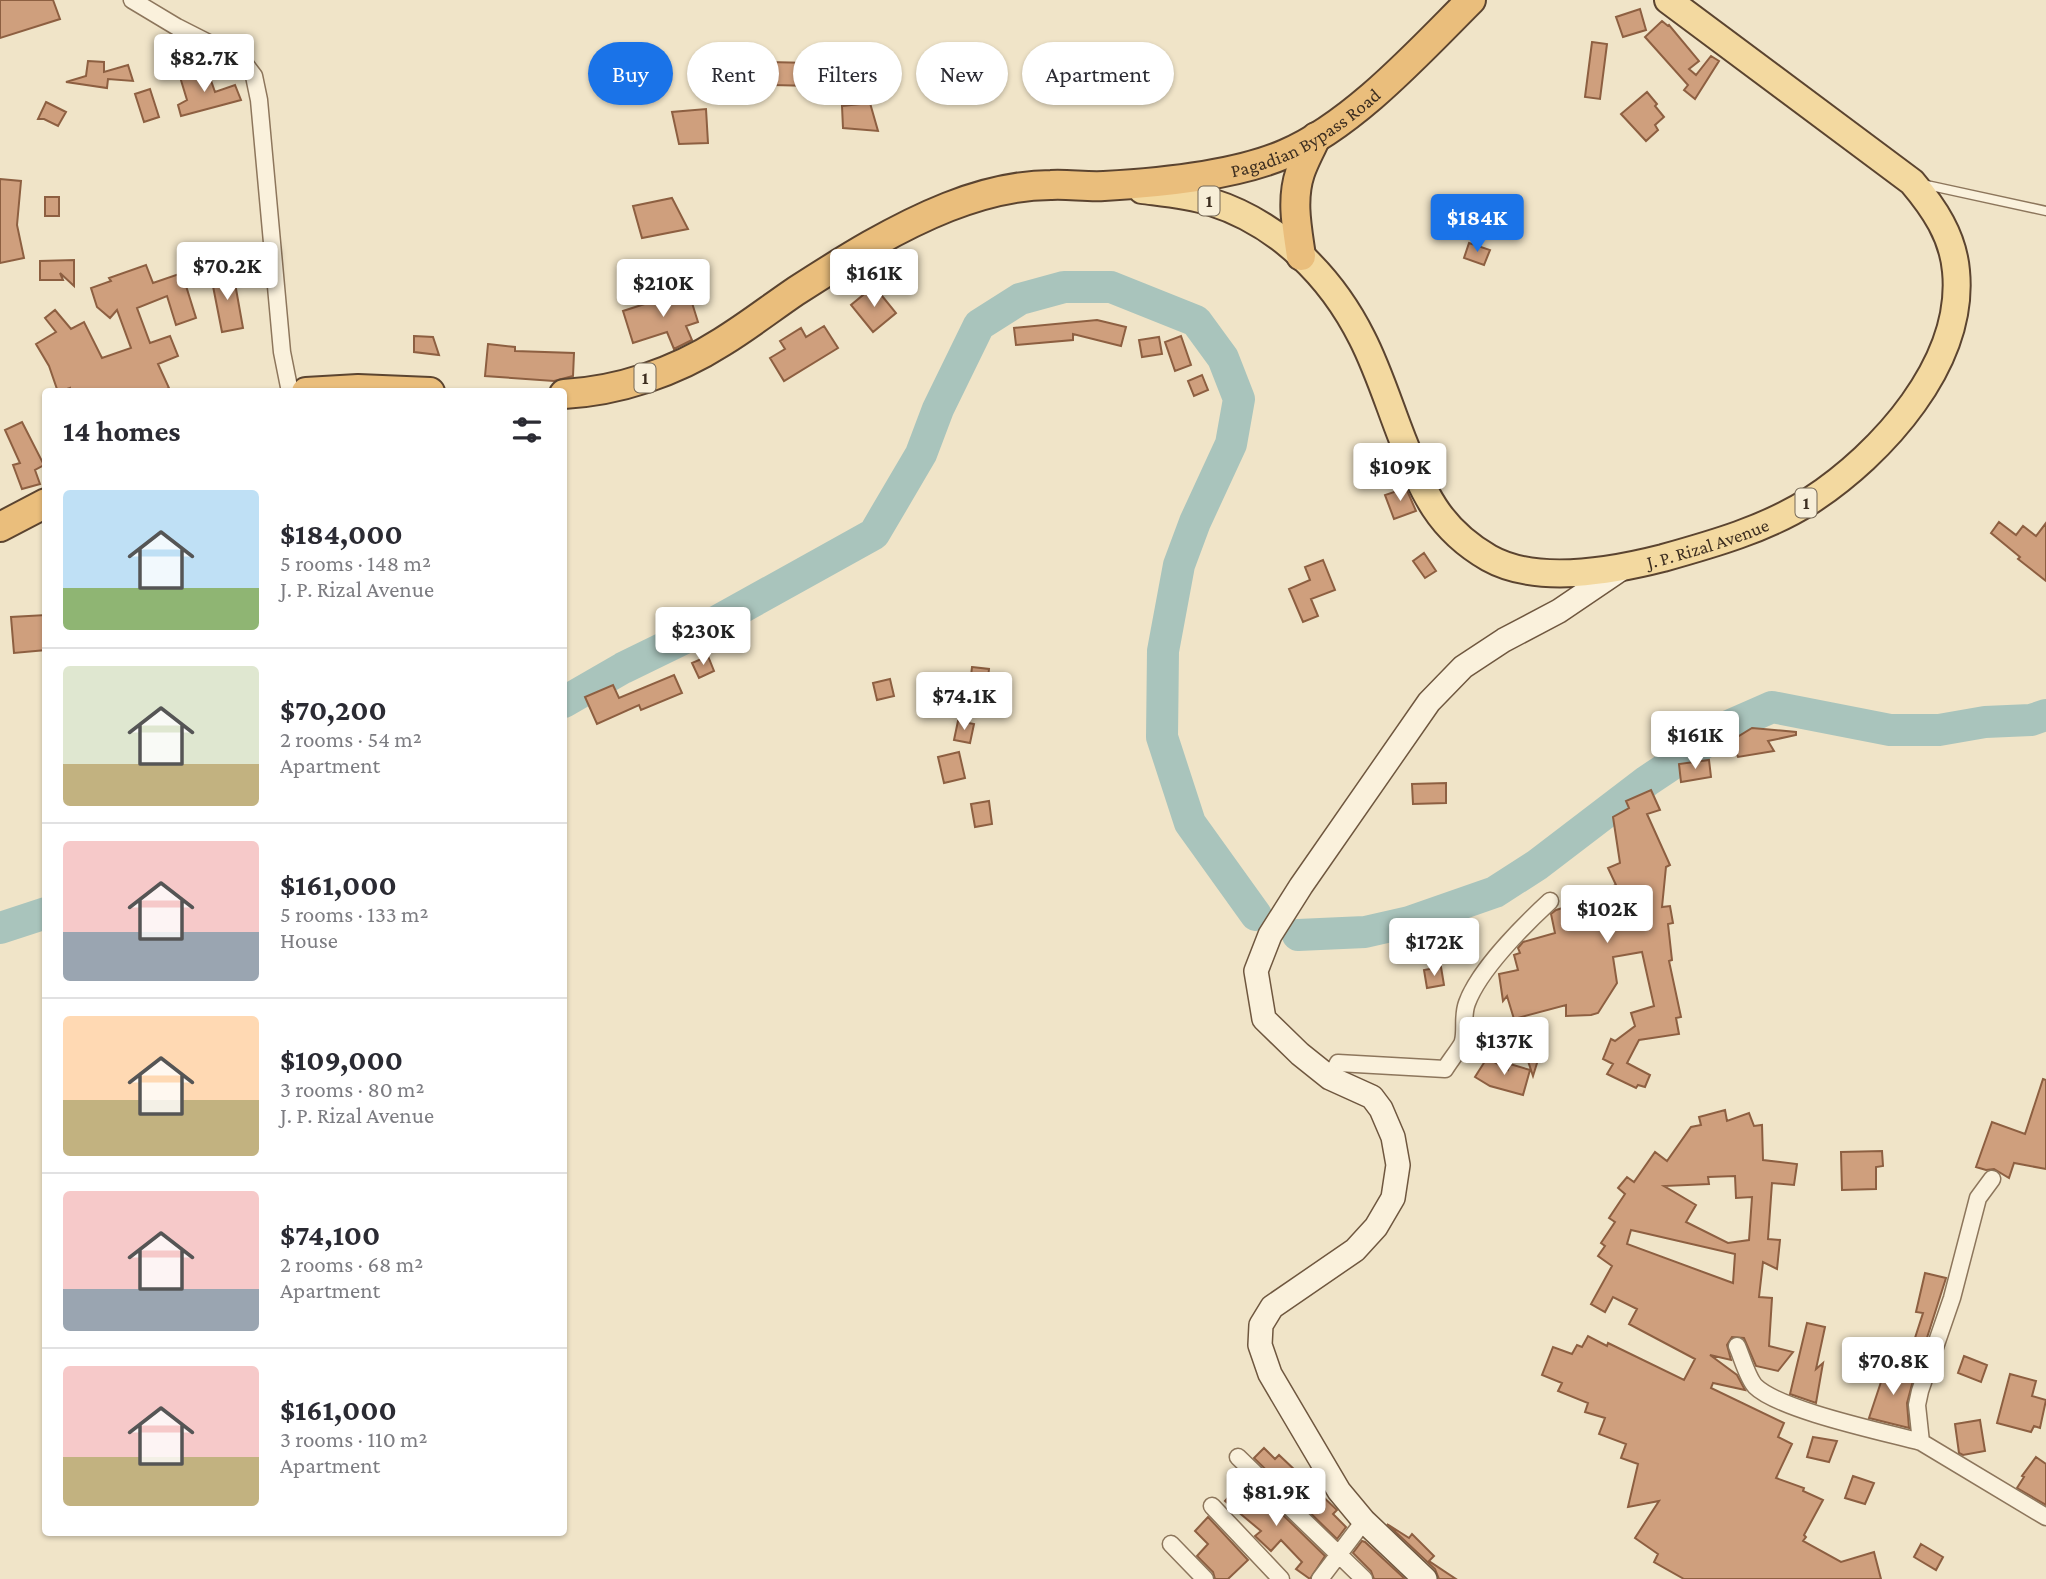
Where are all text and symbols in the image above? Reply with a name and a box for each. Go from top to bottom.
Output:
pin: $82.7K [147,34,261,94]
chip: Buy [588,42,673,105]
chip: Rent [687,42,779,105]
chip: Filters [793,42,902,105]
chip: New [916,42,1008,105]
chip: Apartment [1022,42,1174,105]
text: $82.7K [170,44,238,70]
street label: Pagadian Bypass Road [1229,84,1384,181]
road number: 1 [1198,186,1220,216]
pin: $184K [1428,194,1526,254]
text: $184K [1447,204,1507,230]
pin: $70.2K [170,243,284,302]
pin: $161K [825,250,923,309]
text: $70.2K [193,252,261,278]
text: $161K [846,259,902,285]
pin: $210K [614,260,712,319]
text: $210K [633,269,693,295]
road number: 1 [634,364,656,392]
icon: filters [508,411,546,449]
text: 14 homes [63,414,181,447]
pin: $109K [1351,444,1449,503]
text: $109K [1369,453,1431,479]
road number: 1 [1796,489,1816,518]
street label: J. P. Rizal Avenue [1642,514,1772,573]
text: $184,000 [280,517,403,550]
icon: home [119,518,203,602]
text: 5 rooms · 148 m² [280,550,431,576]
text: J. P. Rizal Avenue [280,576,434,602]
pin: $230K [654,608,752,667]
text: $230K [671,617,735,643]
pin: $74.1K [907,672,1021,732]
text: $74.1K [932,682,996,708]
text: $70,200 [280,693,387,726]
icon: home [119,694,203,778]
pin: $161K [1646,712,1744,771]
text: $161K [1667,721,1723,747]
text: 2 rooms · 54 m² [280,726,422,752]
text: Apartment [280,752,380,778]
text: $161,000 [280,868,397,901]
icon: home [119,869,203,953]
pin: $102K [1558,886,1656,945]
text: $102K [1577,895,1637,921]
text: 5 rooms · 133 m² [280,901,428,927]
pin: $172K [1385,918,1483,978]
text: House [280,927,338,953]
text: $172K [1405,928,1463,954]
pin: $137K [1455,1018,1553,1077]
text: $137K [1476,1027,1532,1053]
text: $109,000 [280,1043,403,1076]
icon: home [119,1044,203,1128]
text: 3 rooms · 80 m² [280,1076,425,1102]
text: J. P. Rizal Avenue [280,1102,434,1128]
text: $74,100 [280,1218,380,1251]
icon: home [119,1219,203,1303]
text: 2 rooms · 68 m² [280,1251,423,1277]
text: Apartment [280,1277,380,1303]
pin: $70.8K [1836,1338,1950,1397]
text: $70.8K [1858,1347,1928,1373]
text: $161,000 [280,1393,397,1426]
icon: home [119,1394,203,1478]
text: 3 rooms · 110 m² [280,1426,427,1452]
text: Apartment [280,1452,380,1478]
pin: $81.9K [1219,1468,1333,1528]
text: $81.9K [1243,1478,1309,1504]

